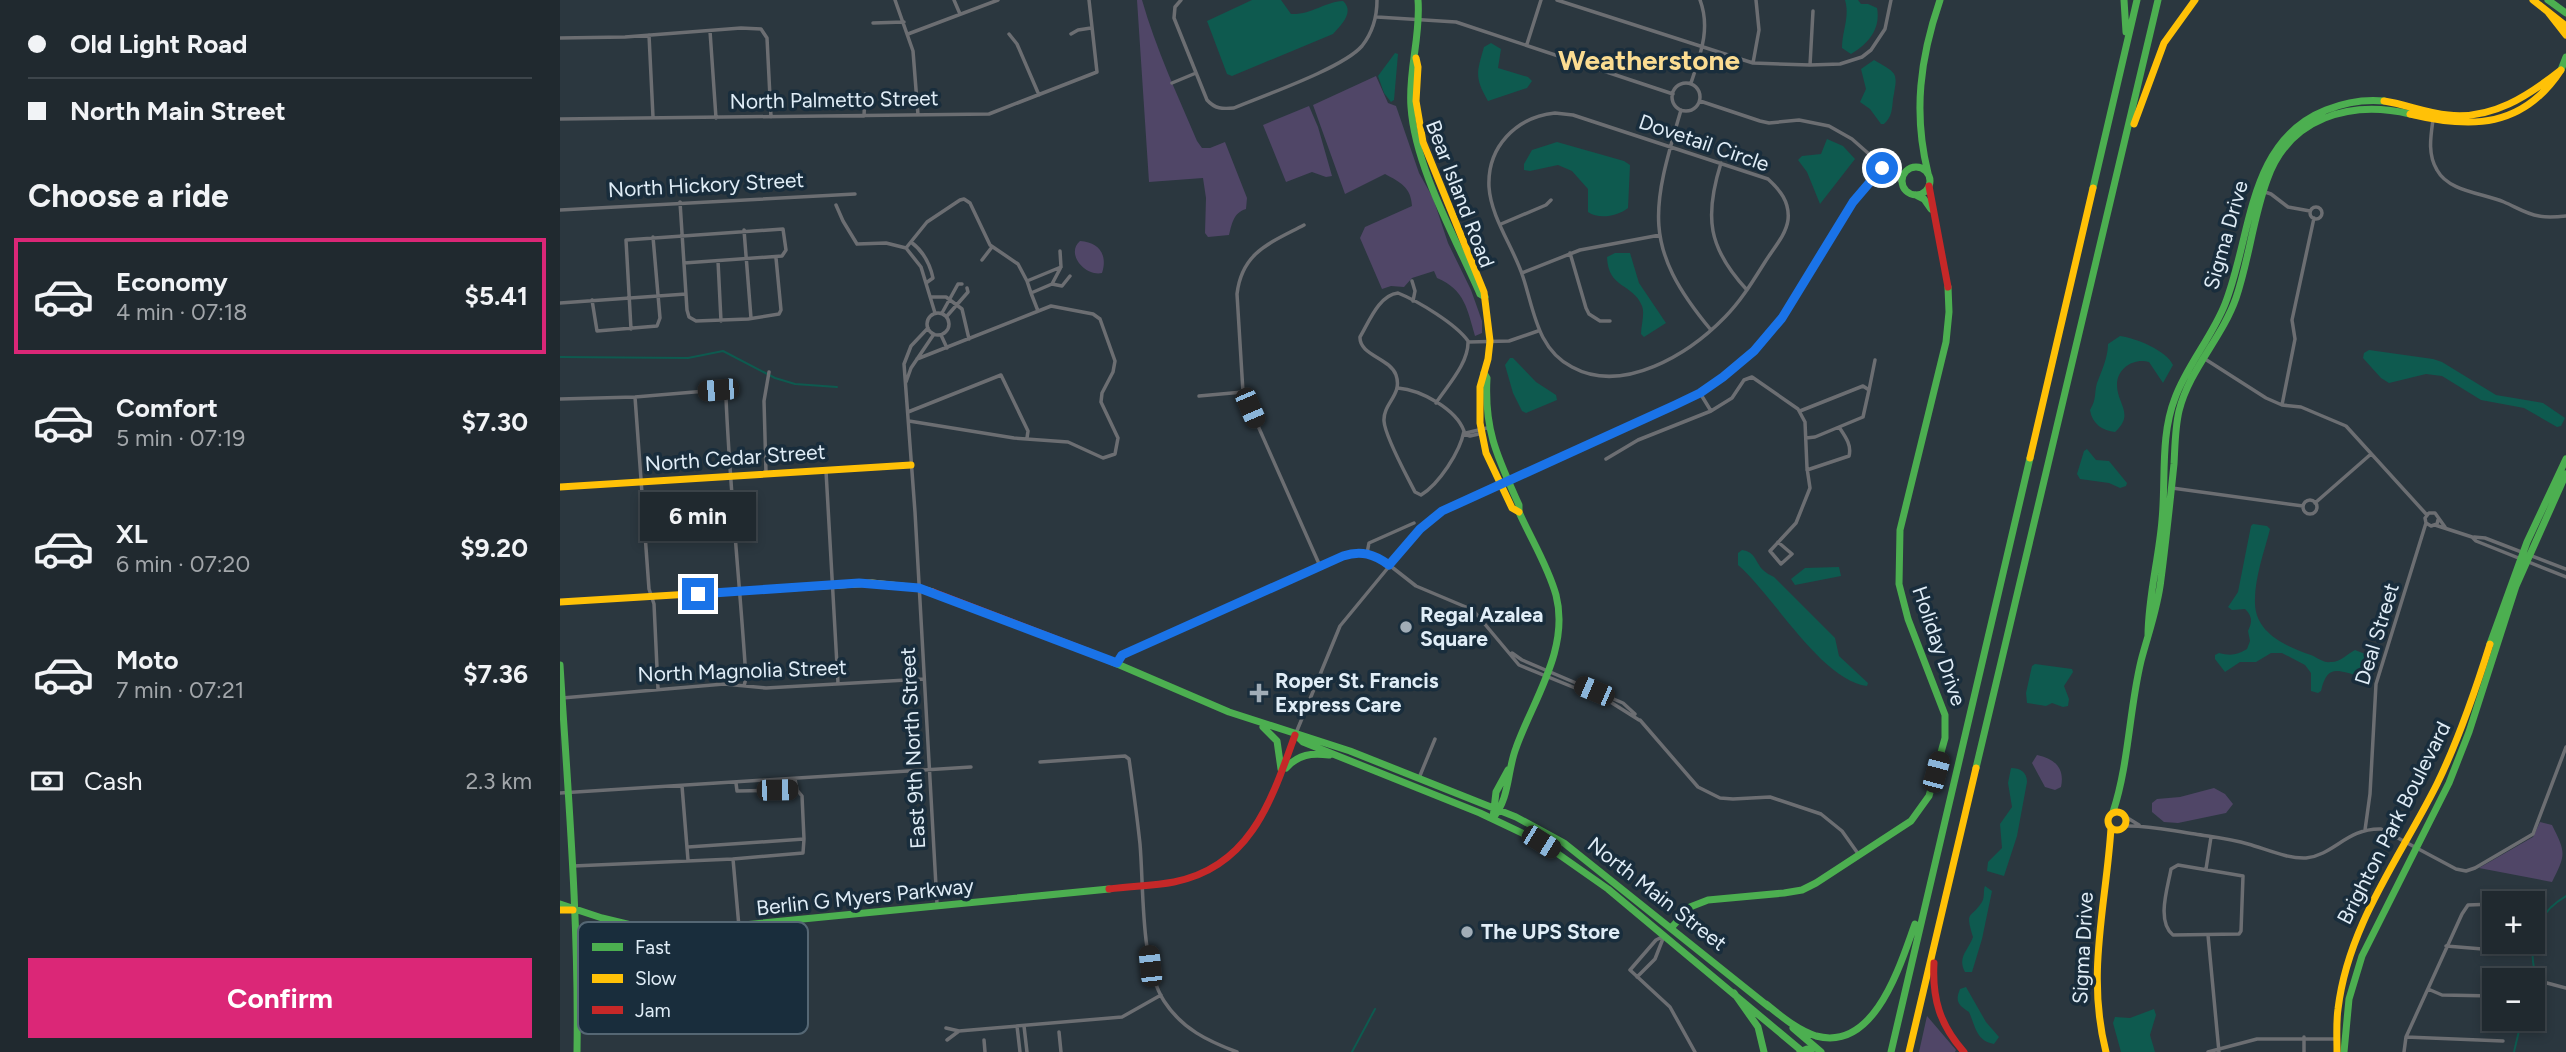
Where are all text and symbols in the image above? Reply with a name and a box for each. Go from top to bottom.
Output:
text: Old Light Road [70,28,248,60]
district label: Weatherstone [1558,43,1740,77]
street label: North Palmetto Street [729,85,939,114]
text: North Main Street [70,95,286,127]
street label: Dovetail Circle [1636,109,1773,177]
street label: Bear Island Road [1421,117,1500,271]
route start [1866,152,1898,184]
street label: North Hickory Street [607,167,805,202]
text: Choose a ride [28,177,229,215]
street label: Sigma Drive [2198,177,2253,292]
icon: car [32,265,95,328]
text: Economy [116,266,228,298]
text: $5.41 [465,280,528,312]
text: 4 min · 07:18 [116,298,247,326]
car [697,378,740,402]
car [1233,385,1268,431]
icon: car [32,391,95,454]
text: Comfort [116,392,218,424]
text: $7.30 [461,406,528,438]
text: 5 min · 07:19 [116,424,245,452]
street label: North Cedar Street [644,439,826,476]
callout: 6 min [640,492,756,542]
text: 6 min [669,502,727,530]
icon: car [32,517,95,580]
text: XL [116,518,148,550]
text: $9.20 [460,532,528,564]
text: 6 min · 07:20 [116,550,250,578]
route end [682,578,714,610]
street label: Deal Street [2349,580,2404,688]
street label: Holiday Drive [1907,583,1972,709]
place label: Regal Azalea Square [1420,602,1543,651]
marker: Regal Azalea Square [1398,619,1414,635]
icon: car [32,643,95,706]
text: Moto [116,644,179,676]
street label: East 9th North Street [895,646,930,850]
street label: North Magnolia Street [637,654,847,687]
text: $7.36 [463,658,528,690]
place label: Roper St. Francis Express Care [1275,668,1439,717]
car [1571,673,1618,709]
text: 7 min · 07:21 [116,676,244,704]
marker: Roper St. Francis Express Care [1249,683,1269,703]
street label: Brighton Park Boulevard [2332,717,2456,928]
car [1921,749,1952,795]
icon: cash [28,762,66,800]
text: Cash [84,765,143,797]
text: 2.3 km [465,767,532,795]
car [756,779,799,801]
car [1518,822,1565,862]
street label: North Main Street [1583,832,1732,956]
street label: Berlin G Myers Parkway [755,873,975,920]
street label: Sigma Drive [2067,891,2098,1005]
map controls [2482,891,2545,1031]
button: + [2482,891,2545,954]
place label: The UPS Store [1481,919,1620,944]
legend [578,922,808,1034]
marker: The UPS Store [1459,924,1475,940]
text: Fast [635,936,671,959]
car [1138,944,1163,988]
button: Confirm [28,958,532,1038]
text: Slow [635,967,677,990]
button: − [2482,968,2545,1031]
text: Jam [635,999,671,1022]

